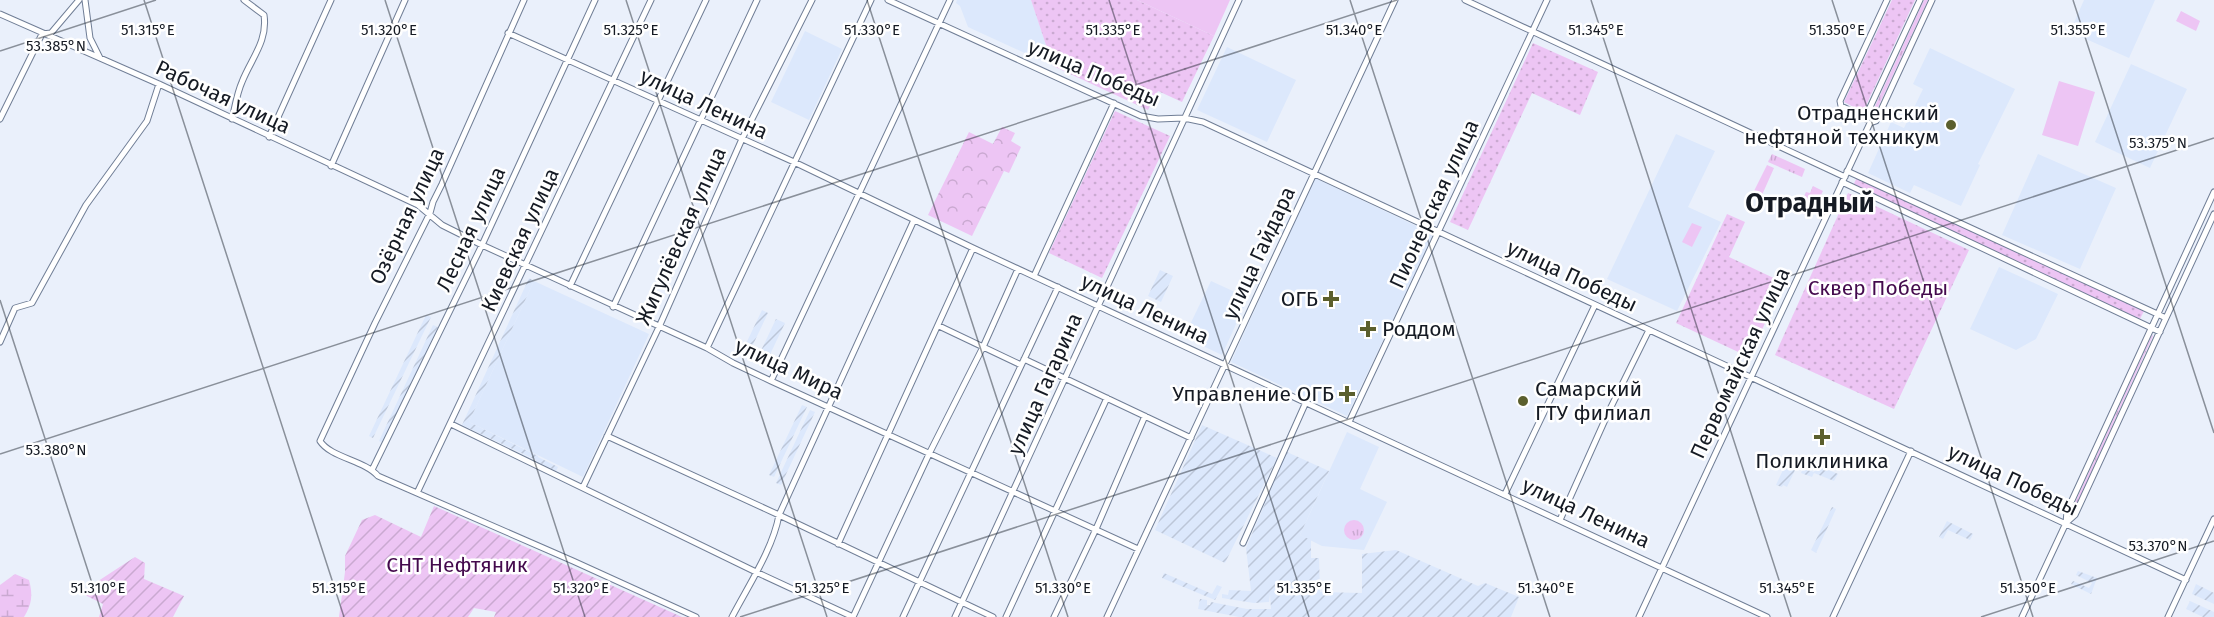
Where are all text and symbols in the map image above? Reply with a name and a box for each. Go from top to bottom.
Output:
text: 51.315°E [121,21,175,39]
text: 51.320°E [361,21,417,39]
text: 51.325°E [604,21,658,39]
text: 51.330°E [844,21,900,39]
text: 51.335°E [1085,21,1141,39]
text: 51.340°E [1326,21,1382,39]
text: 51.345°E [1568,21,1624,39]
text: 51.350°E [1809,21,1865,39]
text: 51.355°E [2050,21,2106,39]
street label: улица Победы [1024,33,1164,113]
text: 53.385°N [26,37,86,55]
street label: Рабочая улица [152,54,294,140]
street label: улица Ленина [636,63,772,145]
place label: Отрадненский нефтяной техникум [1744,100,1939,150]
street label: Пионерская улица [1384,116,1484,292]
marker: Отрадненский нефтяной техникум [1944,118,1958,132]
text: 53.375°N [2129,134,2187,152]
street label: Озёрная улица [364,143,450,289]
street label: Жигулёвская улица [630,143,732,329]
street label: Лесная улица [431,162,511,296]
street label: Киевская улица [475,164,565,316]
street label: улица Гайдара [1217,182,1301,324]
district label: Отрадный [1745,187,1875,219]
street label: улица Победы [1503,234,1641,318]
street label: Первомайская улица [1684,263,1796,463]
street label: улица Ленина [1077,268,1213,350]
park label: Сквер Победы [1808,275,1948,301]
place label: ОГБ [1281,286,1318,312]
marker: ОГБ [1322,290,1340,308]
street label: улица Гагарина [1002,309,1088,459]
place label: Роддом [1382,316,1456,342]
marker: Роддом [1359,320,1377,338]
street label: улица Мира [731,333,847,405]
place label: Самарский ГТУ филиал [1535,376,1651,426]
place label: Управление ОГБ [1173,381,1334,407]
marker: Управление ОГБ [1338,385,1356,403]
marker: Самарский ГТУ филиал [1516,394,1530,408]
marker: Поликлиника [1813,428,1831,446]
street label: улица Победы [1944,438,2082,522]
text: 53.380°N [26,441,86,459]
place label: Поликлиника [1755,448,1889,474]
street label: улица Ленина [1518,472,1654,554]
text: 53.370°N [2129,537,2187,555]
park label: СНТ Нефтяник [386,552,528,578]
text: 51.310°E [71,579,125,597]
text: 51.315°E [312,579,366,597]
text: 51.320°E [553,579,609,597]
text: 51.325°E [795,579,849,597]
text: 51.330°E [1035,579,1091,597]
text: 51.335°E [1276,579,1332,597]
text: 51.340°E [1518,579,1574,597]
text: 51.345°E [1759,579,1815,597]
text: 51.350°E [2000,579,2056,597]

